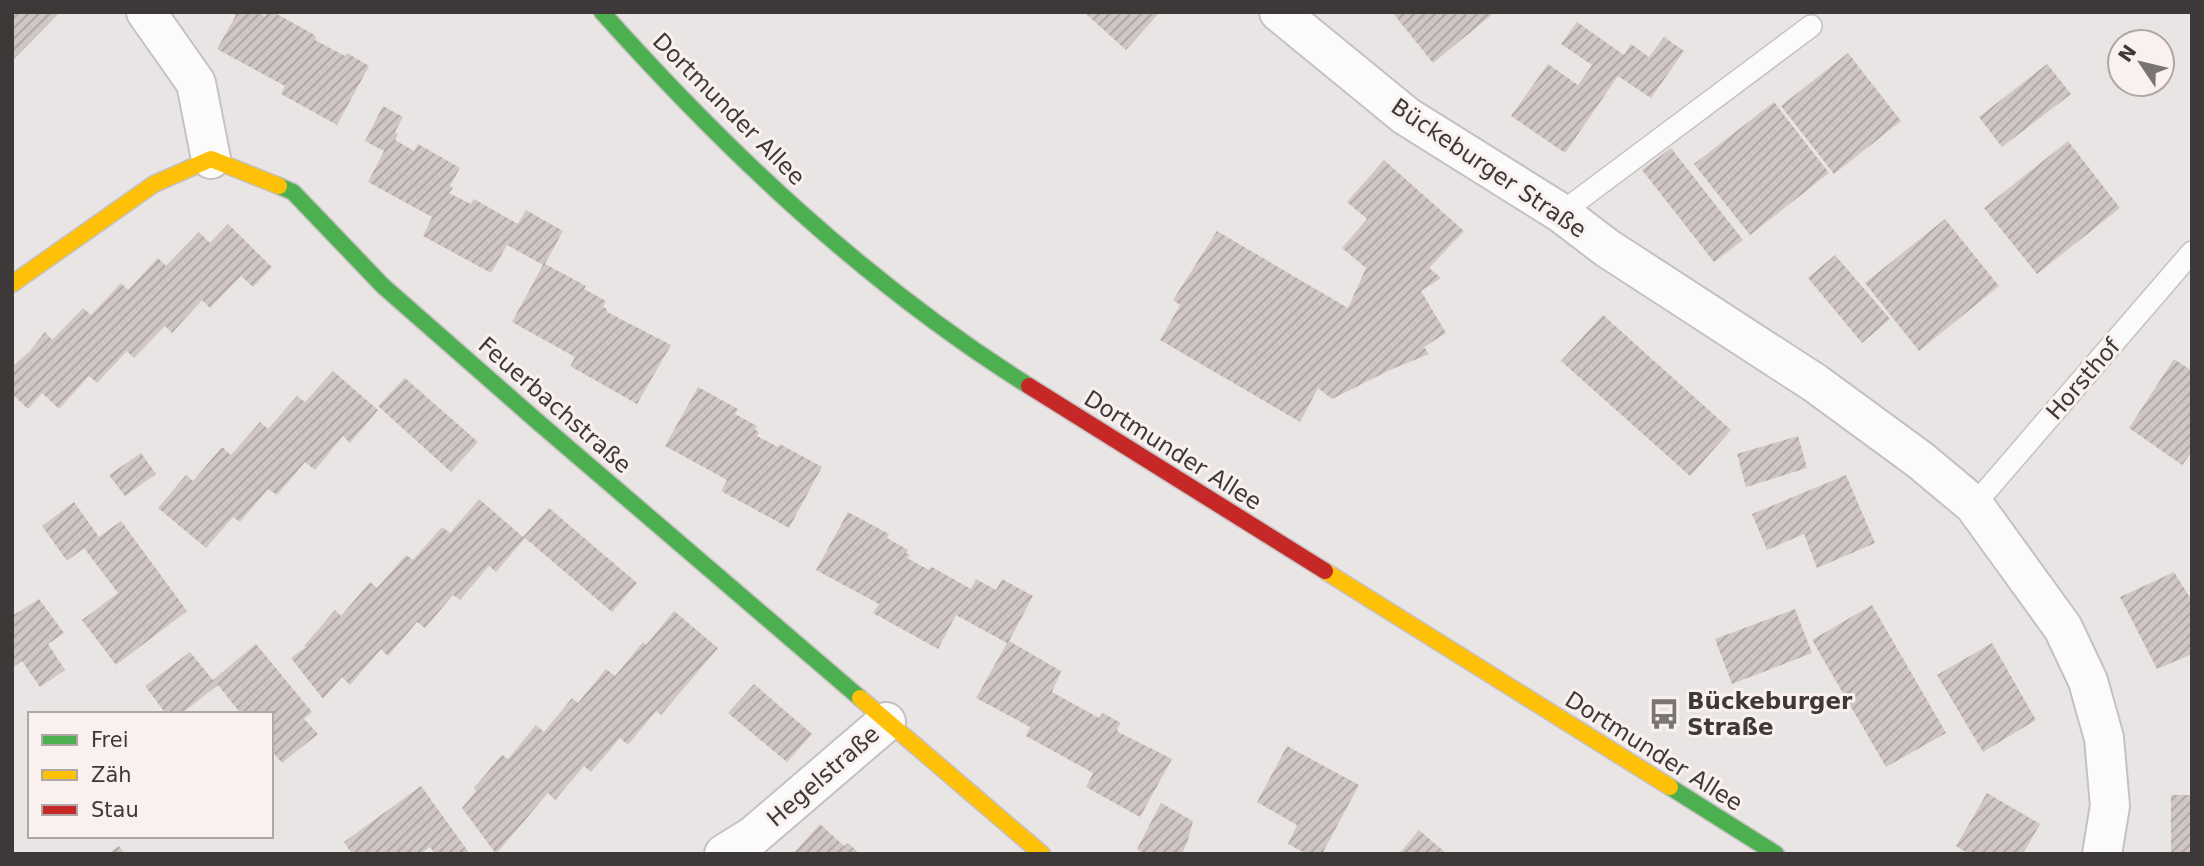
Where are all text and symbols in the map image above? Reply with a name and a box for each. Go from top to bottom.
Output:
street label: Dortmunder Allee [648,28,810,190]
north arrow [2106,28,2176,98]
text: N [2114,40,2141,66]
street label: Bückeburger Straße [1387,93,1591,243]
street label: Feuerbachstraße [473,332,637,478]
street label: Horsthof [2041,333,2126,425]
street label: Dortmunder Allee [1080,385,1266,515]
street label: Dortmunder Allee [1561,686,1747,816]
place label: Bückeburger Straße [1687,688,1853,740]
bus stop icon: Bückeburger Straße [1647,697,1681,731]
legend [28,712,273,838]
street label: Hegelstraße [762,720,884,832]
text: Frei [91,728,128,752]
text: Zäh [91,763,132,787]
text: Stau [91,798,139,822]

